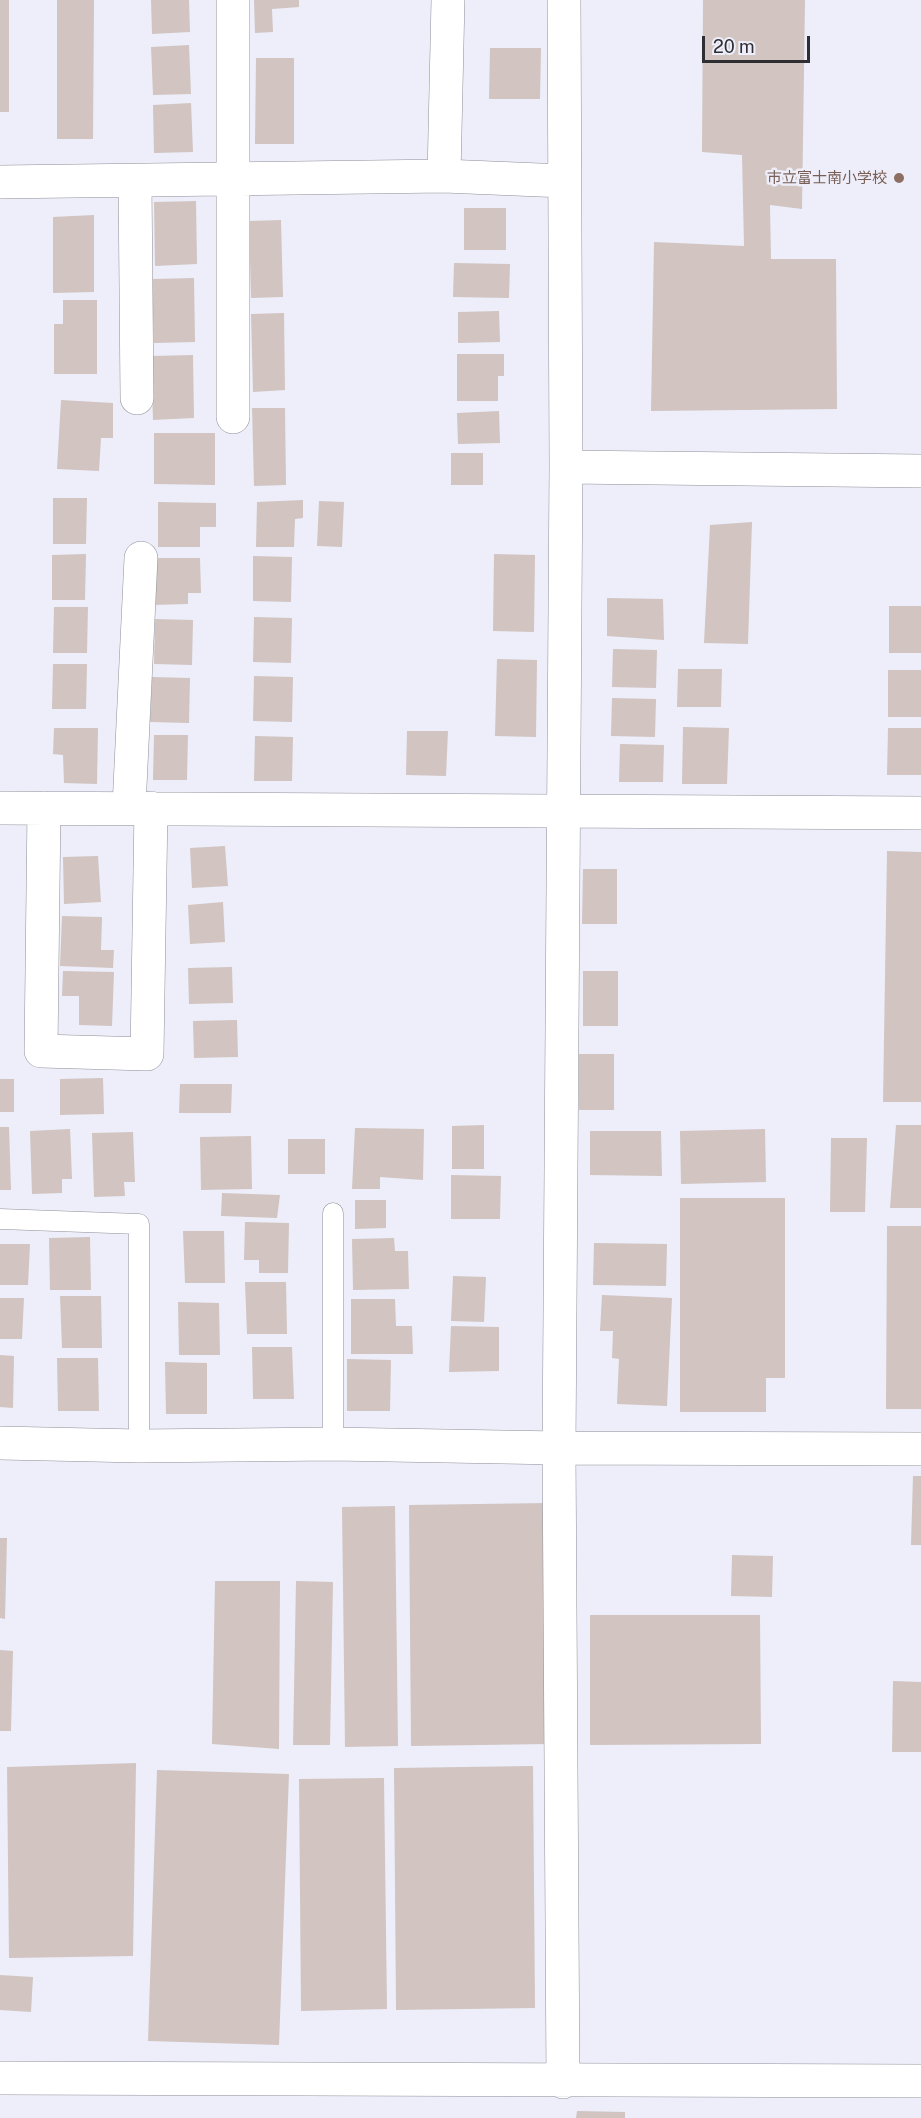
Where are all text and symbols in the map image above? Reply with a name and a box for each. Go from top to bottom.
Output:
scale bar [705,24,813,62]
text: 20 m [713,36,755,57]
place label: 市立富士南小学校 [767,169,887,187]
marker: 市立富士南小学校 [892,171,906,185]

